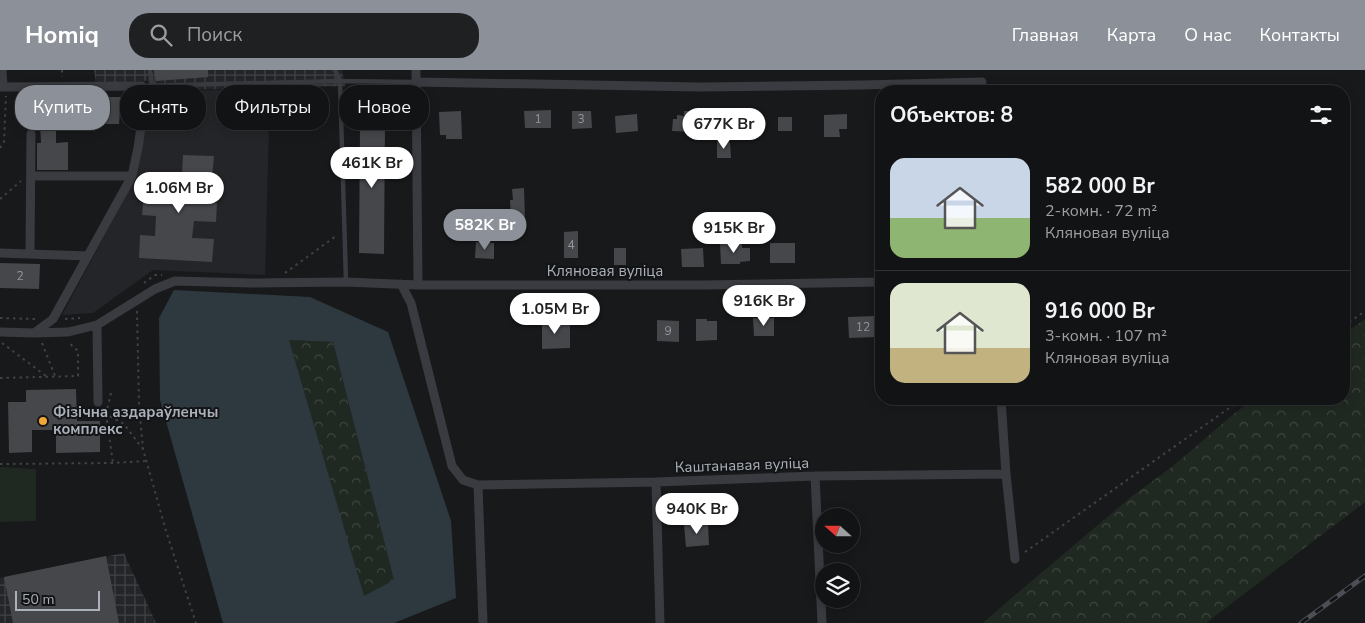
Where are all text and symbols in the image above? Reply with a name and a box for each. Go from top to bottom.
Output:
search box [129,13,479,58]
text: Homiq [25,19,99,51]
icon: search [147,21,175,49]
text: Поиск [187,22,242,48]
text: Главная [1012,23,1079,47]
text: Карта [1107,23,1156,47]
text: О нас [1184,23,1232,47]
text: Контакты [1260,23,1340,47]
chip: Купить [15,85,110,130]
chip: Снять [120,85,206,130]
chip: Фильтры [216,85,329,130]
chip: Новое [339,85,429,130]
text: Объектов: 8 [890,101,1013,129]
icon: filters [1307,101,1335,129]
pin: 677K Br [678,108,770,150]
house number: 1 [534,111,542,127]
house number: 3 [577,111,585,127]
text: 677K Br [693,113,755,135]
pin: 461K Br [326,146,418,189]
text: 461K Br [341,152,403,174]
pin: 1.06M Br [127,172,231,214]
text: 582 000 Br [1045,172,1155,200]
text: 1.06M Br [145,177,213,199]
icon: home [930,178,990,238]
text: 2-комн. · 72 m² [1045,200,1157,222]
pin: 582K Br [439,208,531,251]
pin: 915K Br [688,212,780,254]
text: 582K Br [454,214,516,236]
text: 915K Br [703,217,765,239]
text: Кляновая вуліца [1045,222,1170,244]
house number: 4 [567,237,575,253]
street label: Кляновая вуліца [547,261,663,281]
house number: 2 [16,268,24,284]
pin: 916K Br [718,284,810,327]
text: 916K Br [733,290,795,312]
pin: 1.05M Br [503,292,607,335]
text: 916 000 Br [1045,297,1155,325]
text: 1.05M Br [521,298,589,320]
icon: home [930,303,990,363]
house number: 12 [856,319,870,335]
house number: 9 [664,323,672,339]
text: 3-комн. · 107 m² [1045,325,1167,347]
text: Кляновая вуліца [1045,347,1170,369]
place label: Фізічна аздараўленчы комплекс [53,402,218,439]
marker: Фізічна аздараўленчы комплекс [37,415,49,427]
street label: Каштанавая вуліца [674,453,810,477]
pin: 940K Br [651,492,743,535]
text: 940K Br [666,498,728,520]
north arrow [815,508,860,552]
map controls [815,508,860,608]
button: layers [815,563,860,608]
scale bar [15,588,100,611]
text: 50 m [22,590,54,609]

